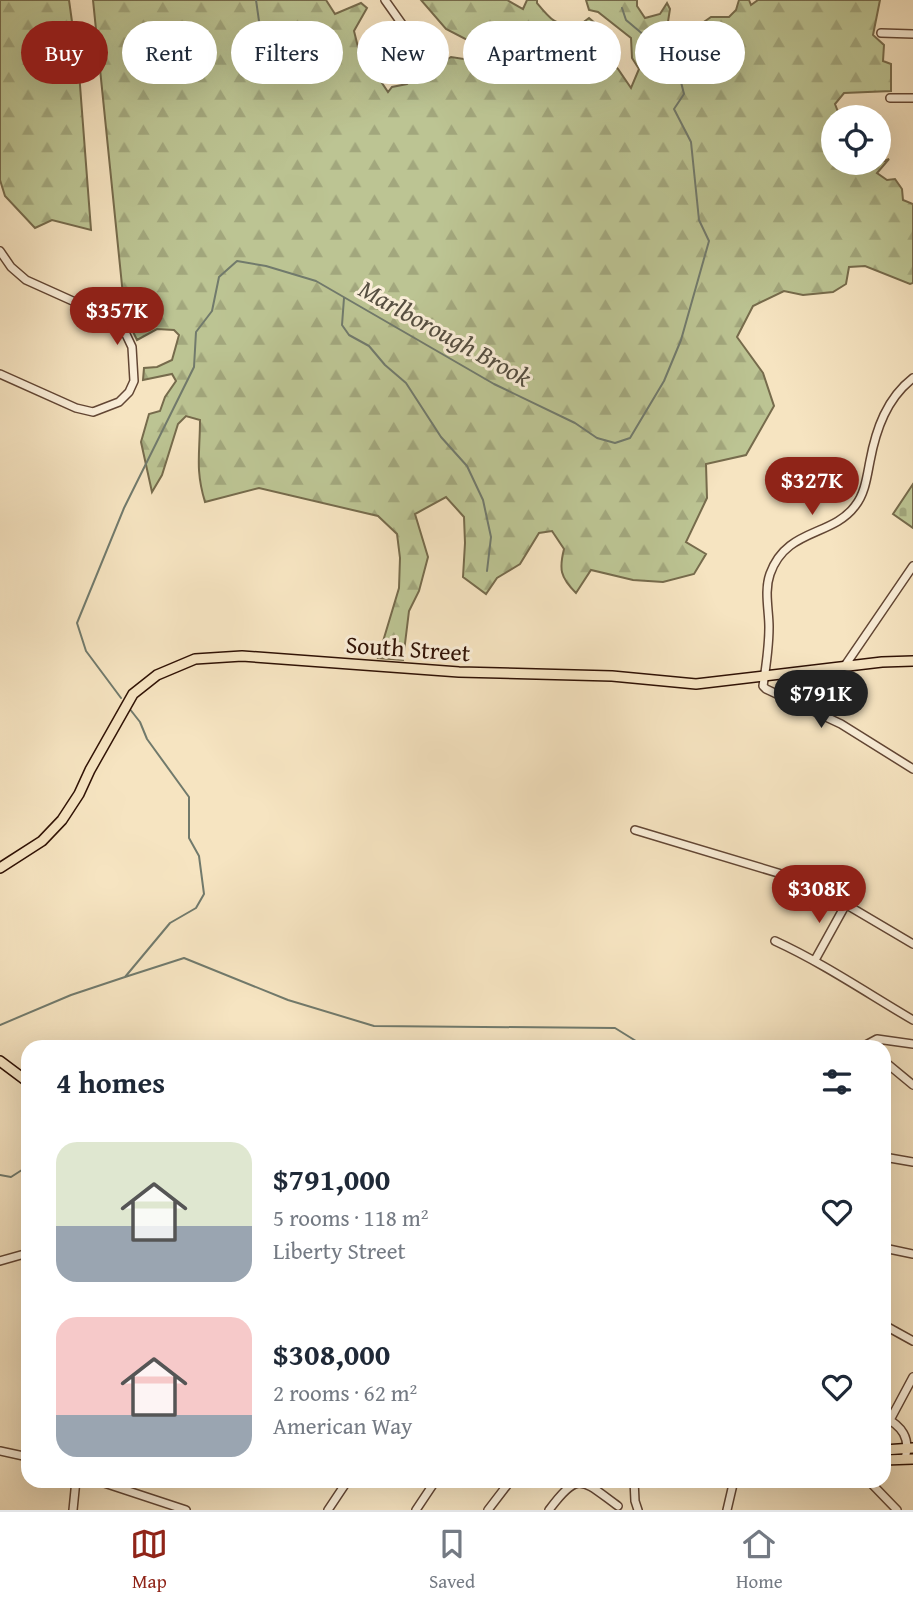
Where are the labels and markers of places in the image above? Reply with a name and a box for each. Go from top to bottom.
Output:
pin: $357K [68,288,166,347]
pin: $327K [763,458,861,517]
pin: $791K [772,670,870,730]
pin: $308K [770,866,868,925]

